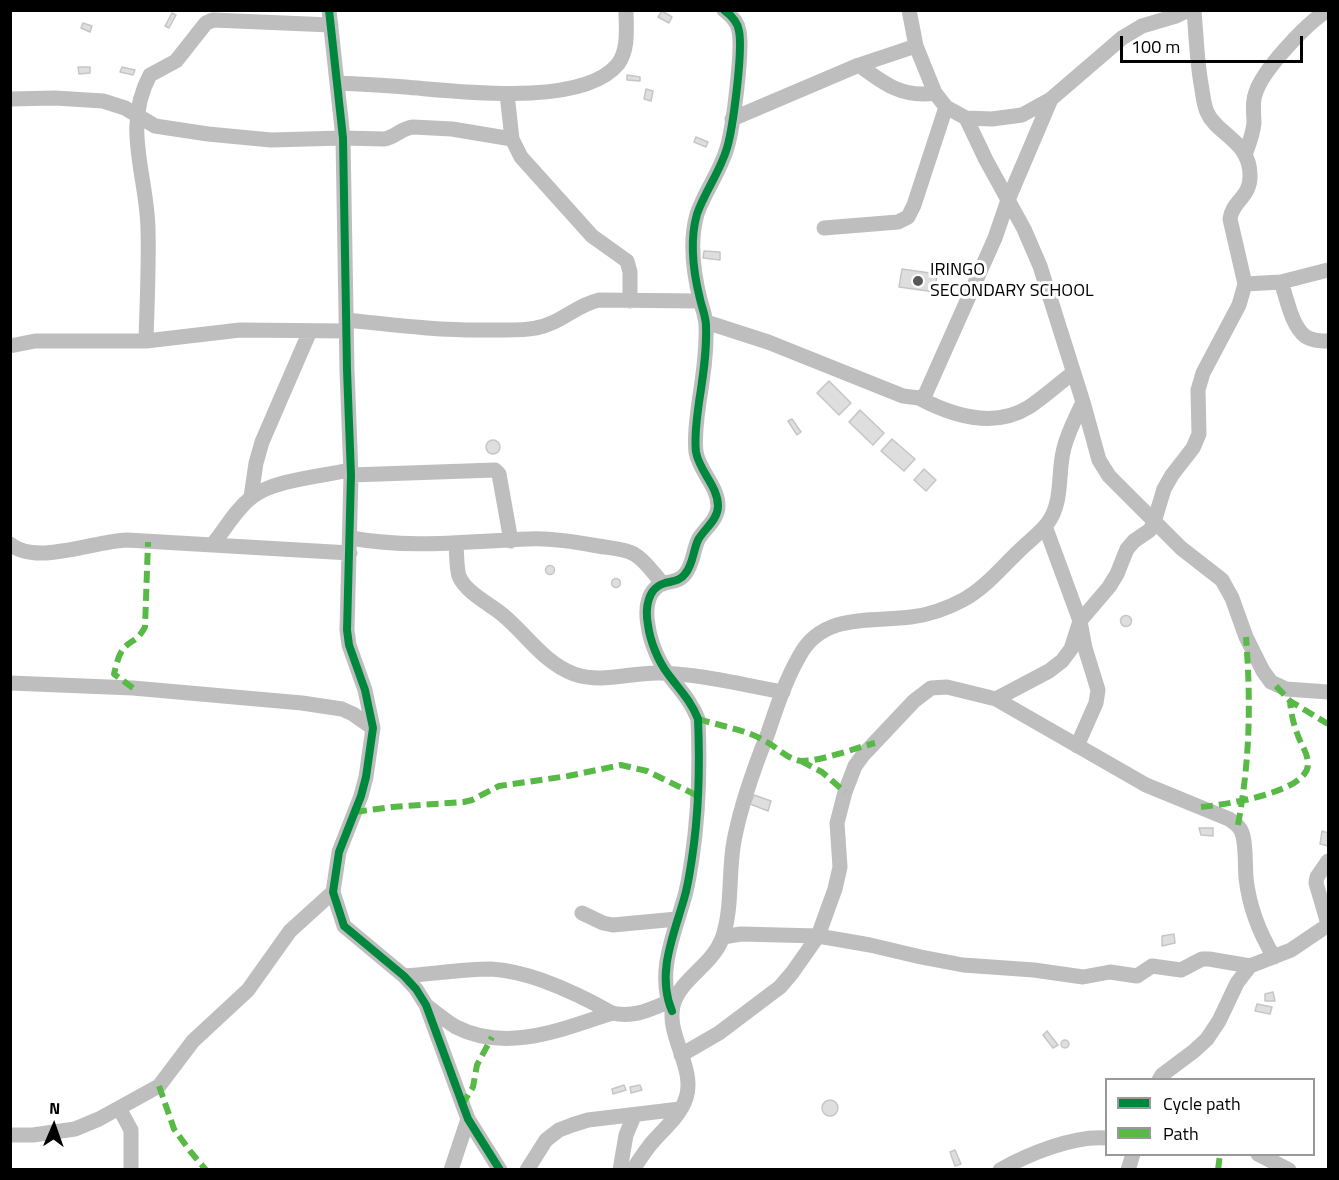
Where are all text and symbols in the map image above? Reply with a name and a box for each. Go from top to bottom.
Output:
scale bar [1123,24,1306,62]
text: 100 m [1131,33,1180,60]
place label: IRINGO SECONDARY SCHOOL [930,260,1094,302]
marker: IRINGO SECONDARY SCHOOL [911,274,925,288]
legend [1105,1078,1315,1156]
text: Cycle path [1163,1090,1241,1117]
north arrow [24,1096,84,1156]
text: N [49,1096,61,1120]
text: Path [1163,1120,1199,1147]

